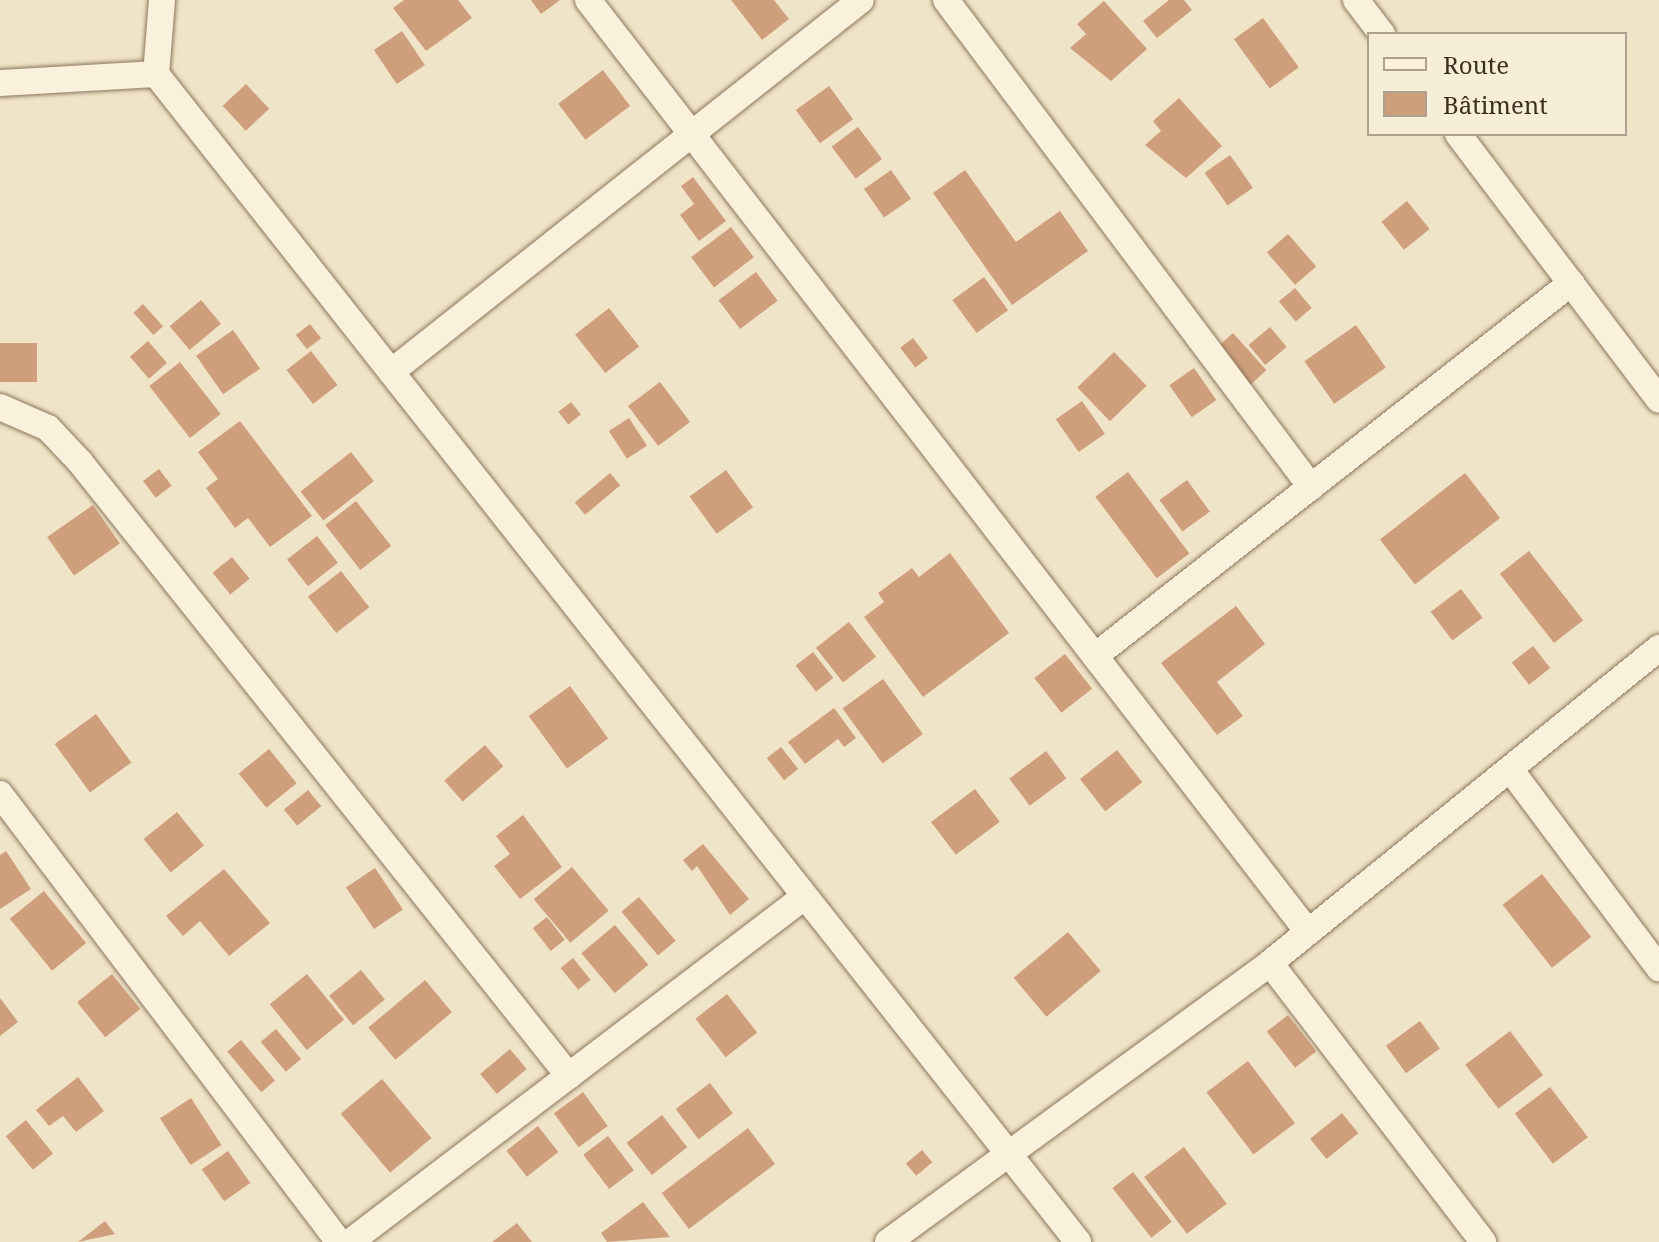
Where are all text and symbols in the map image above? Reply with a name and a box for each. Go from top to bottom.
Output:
legend [1367,32,1627,136]
text: Route [1443,48,1509,81]
text: Bâtiment [1443,88,1548,121]

